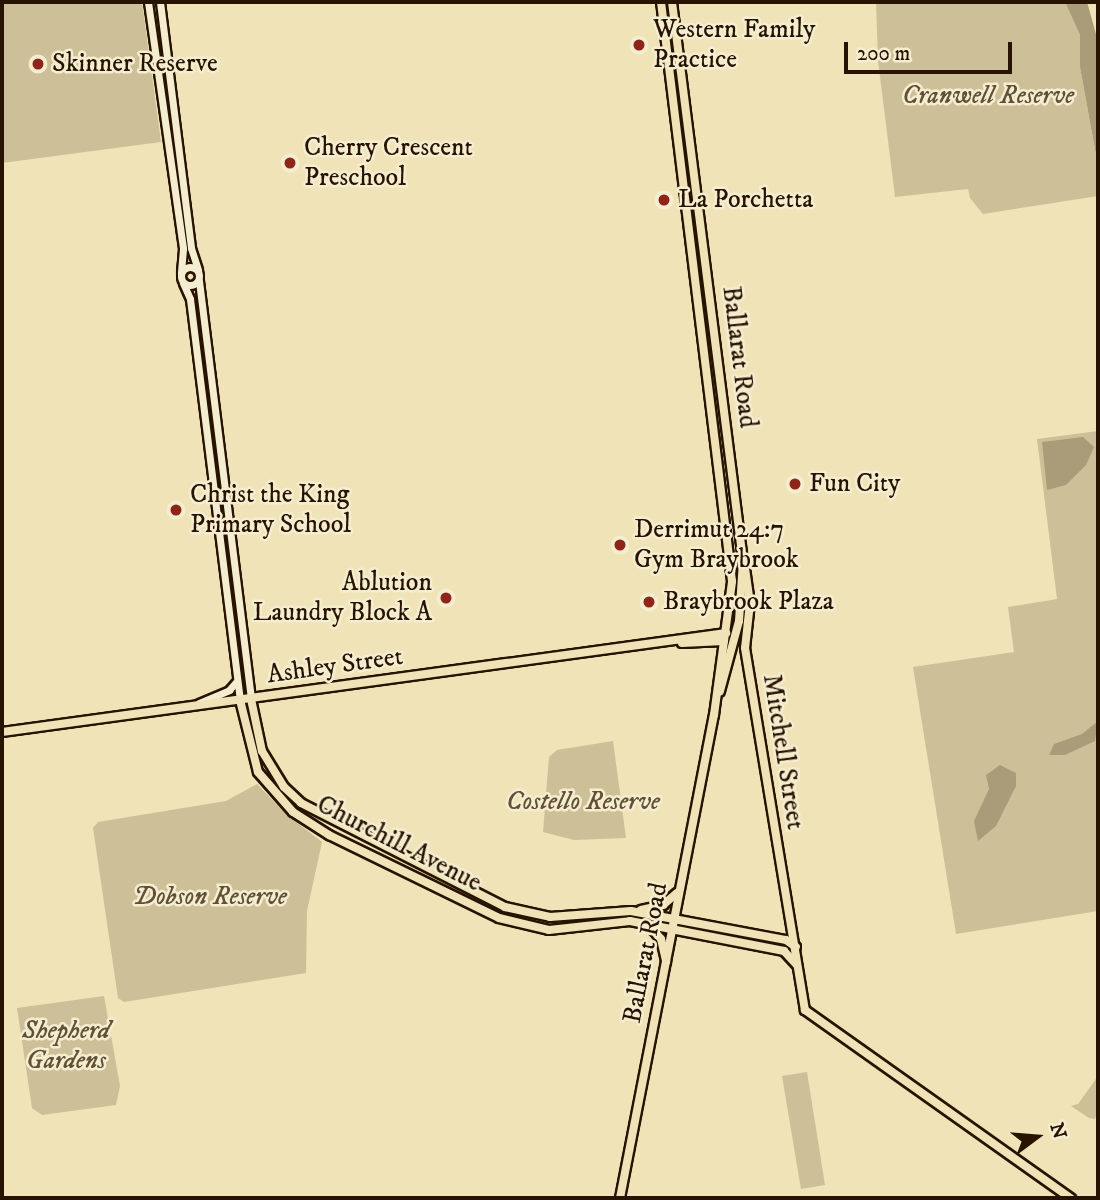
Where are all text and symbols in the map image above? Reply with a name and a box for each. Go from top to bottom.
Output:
place label: Western Family Practice [653,14,815,76]
scale bar [848,28,1016,72]
marker: Western Family Practice [631,37,647,53]
text: 200 m [857,41,910,67]
place label: Skinner Reserve [52,48,218,80]
marker: Skinner Reserve [30,56,46,72]
park label: Cranwell Reserve [902,80,1074,112]
place label: Cherry Crescent Preschool [304,132,473,194]
marker: Cherry Crescent Preschool [282,155,298,171]
place label: La Porchetta [678,184,813,216]
marker: La Porchetta [656,192,672,208]
street label: Ballarat Road [715,284,763,430]
place label: Fun City [809,468,900,500]
marker: Fun City [787,476,803,492]
place label: Christ the King Primary School [190,479,351,540]
marker: Christ the King Primary School [168,502,184,518]
place label: Derrimut 24:7 Gym Braybrook [634,514,799,576]
marker: Derrimut 24:7 Gym Braybrook [612,537,628,553]
place label: Ablution Laundry Block A [253,567,432,628]
place label: Braybrook Plaza [663,586,834,618]
marker: Ablution Laundry Block A [438,590,454,606]
marker: Braybrook Plaza [641,594,657,610]
street label: Ashley Street [265,641,405,691]
street label: Mitchell Street [755,672,811,832]
park label: Costello Reserve [506,786,660,818]
street label: Churchill Avenue [311,789,487,899]
street label: Ballarat Road [617,880,675,1026]
park label: Dobson Reserve [133,881,287,913]
park label: Shepherd Gardens [22,1015,110,1076]
north arrow [1002,1102,1072,1172]
text: N [1044,1120,1071,1142]

